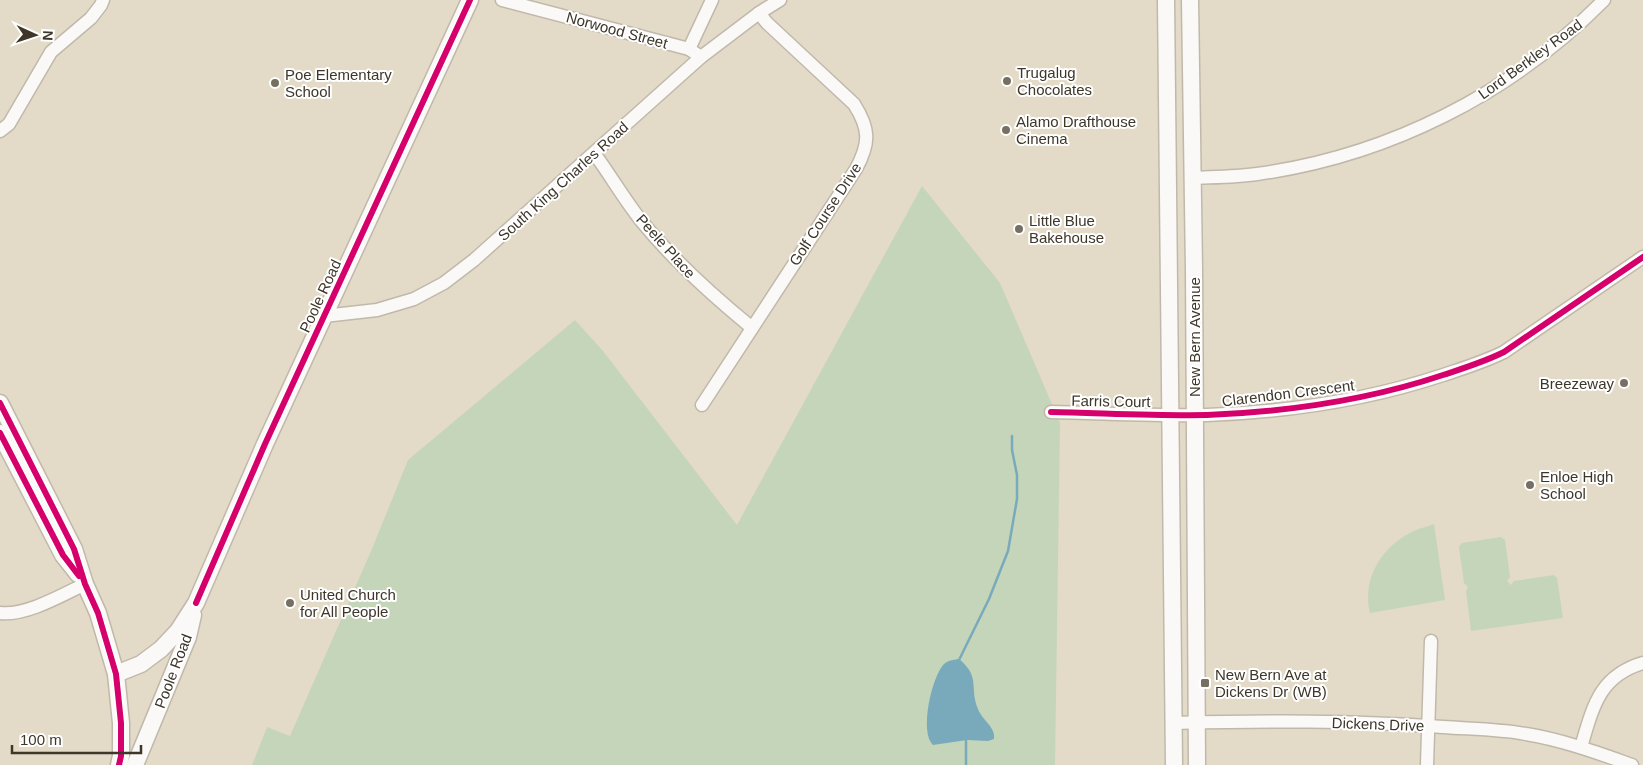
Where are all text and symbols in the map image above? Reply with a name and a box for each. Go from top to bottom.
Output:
street label: Norwood Street [564,8,670,52]
north arrow [10,10,60,60]
street label: Lord Berkley Road [1475,16,1585,102]
text: N [40,30,56,41]
place label: Trugalug Chocolates [1017,64,1092,98]
place label: Poe Elementary School [285,66,392,100]
marker: Trugalug Chocolates [1001,75,1013,87]
marker: Poe Elementary School [269,77,281,89]
place label: Alamo Drafthouse Cinema [1016,113,1136,147]
street label: South King Charles Road [494,118,632,244]
marker: Alamo Drafthouse Cinema [1000,124,1012,136]
street label: Golf Course Drive [785,159,865,269]
street label: Peele Place [633,211,699,281]
place label: Little Blue Bakehouse [1029,212,1104,246]
marker: Little Blue Bakehouse [1013,223,1025,235]
street label: Poole Road [296,257,344,335]
street label: New Bern Avenue [1186,277,1203,397]
place label: Breezeway [1540,375,1614,392]
street label: Clarendon Crescent [1221,376,1356,410]
marker: Breezeway [1618,377,1630,389]
street label: Farris Court [1071,392,1152,410]
place label: Enloe High School [1540,468,1613,502]
marker: Enloe High School [1524,479,1536,491]
place label: United Church for All People [300,586,396,620]
marker: United Church for All People [284,597,296,609]
street label: Poole Road [151,631,195,711]
place label: New Bern Ave at Dickens Dr (WB) [1215,666,1327,700]
marker: New Bern Ave at Dickens Dr (WB) [1199,677,1211,689]
street label: Dickens Drive [1331,714,1425,734]
scale bar [12,722,141,754]
text: 100 m [20,731,62,748]

